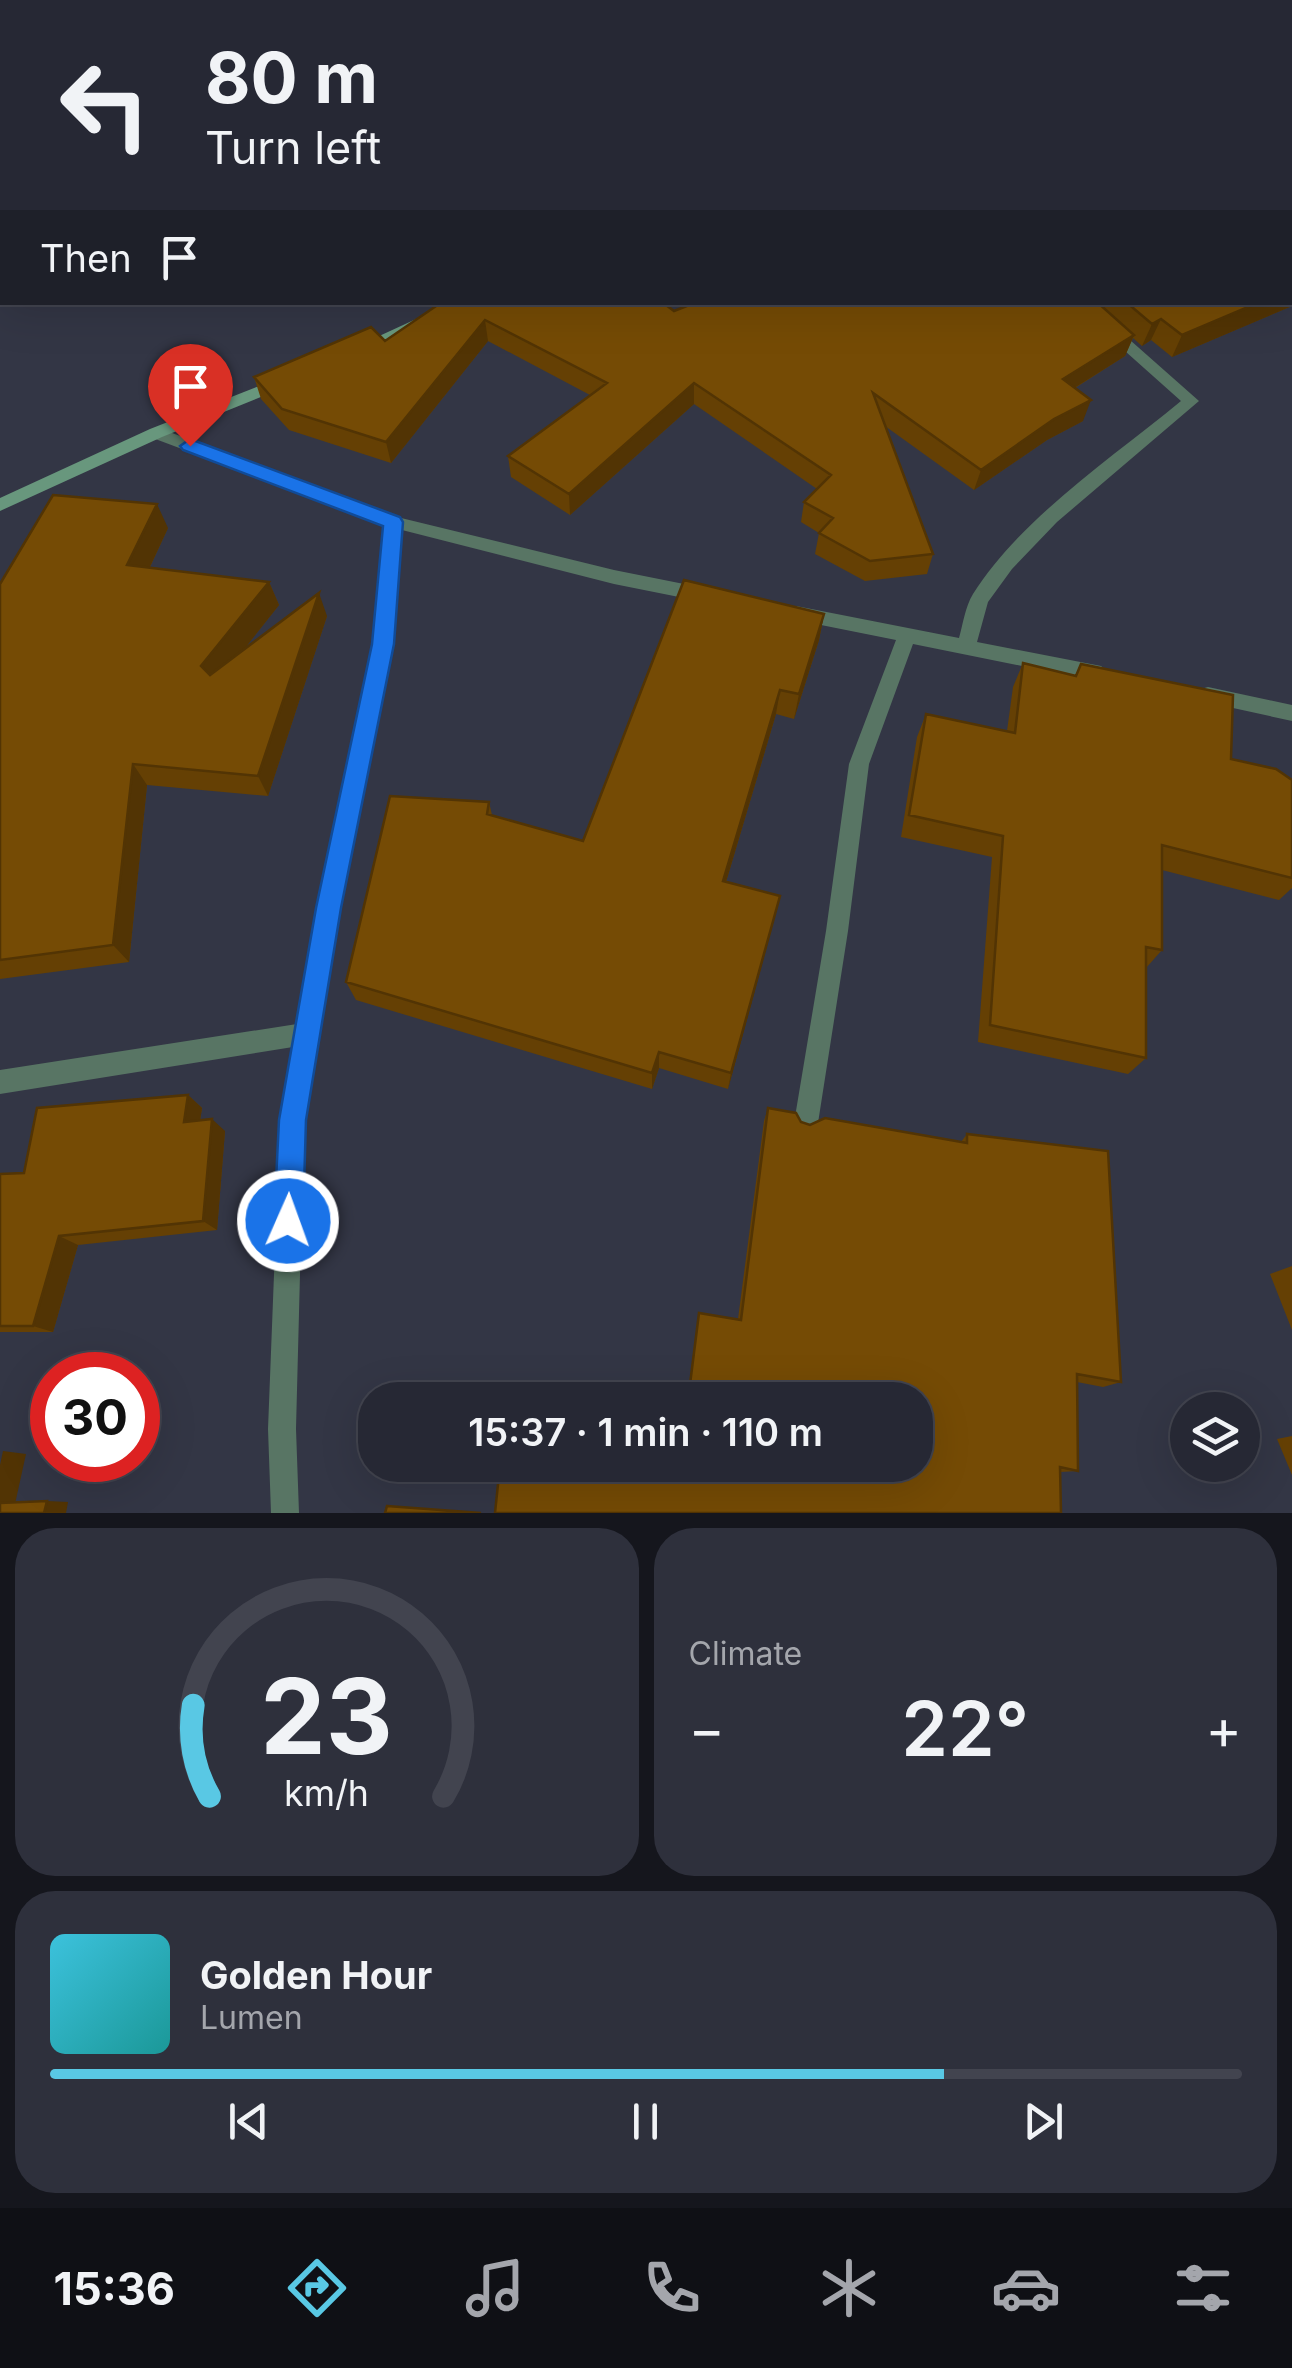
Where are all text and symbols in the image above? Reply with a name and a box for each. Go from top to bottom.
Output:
text: 80 m [205,35,378,120]
icon: left [40,40,170,170]
text: Turn left [205,120,381,175]
icon: arrive [152,230,207,285]
text: Then [40,235,132,281]
pin [148,344,233,447]
icon: arrive [163,359,218,414]
position arrow [236,1169,340,1273]
speed limit sign: 30 [30,1352,160,1482]
map controls [1170,1392,1260,1482]
button: layers [1170,1392,1260,1482]
text: 15:37 · 1 min · 110 m [468,1409,823,1455]
text: Climate [689,1634,802,1673]
text: 23 [260,1653,393,1779]
text: 22° [901,1683,1029,1774]
text: − [689,1696,725,1762]
text: + [1206,1696,1242,1762]
text: km/h [284,1771,369,1815]
text: Golden Hour [200,1952,432,1998]
text: Lumen [200,1998,303,2037]
icon: previous [221,2094,276,2149]
icon: pause [618,2094,673,2149]
icon: next [1016,2094,1071,2149]
icon: directions [282,2253,352,2323]
icon: music [460,2253,530,2323]
icon: phone [637,2253,707,2323]
icon: climate [814,2253,884,2323]
icon: car [991,2253,1061,2323]
icon: filters [1168,2253,1238,2323]
text: 15:36 [54,2261,175,2316]

